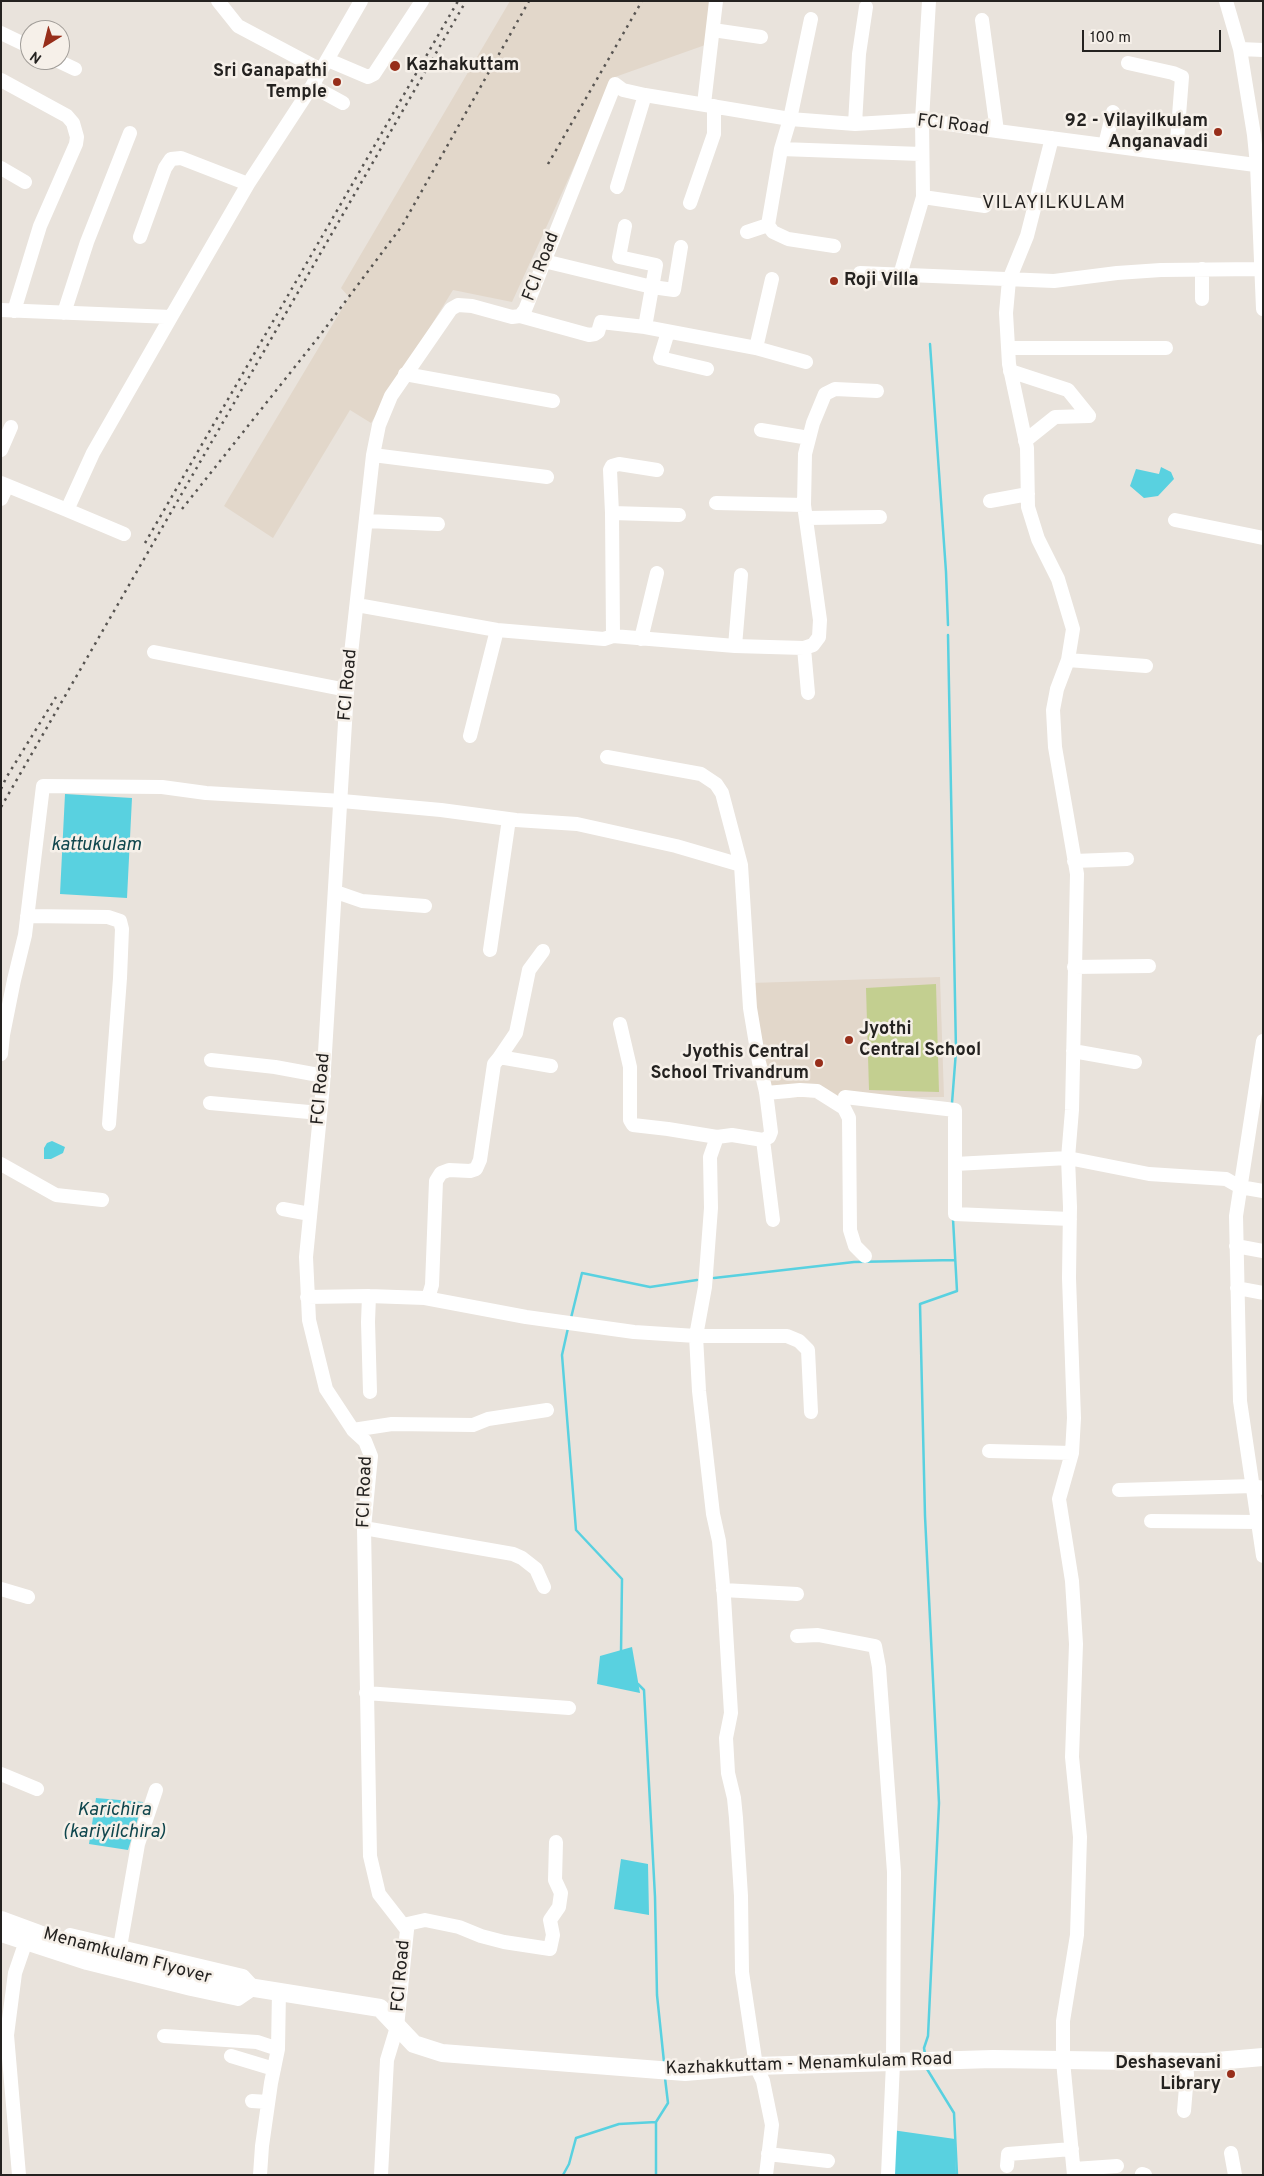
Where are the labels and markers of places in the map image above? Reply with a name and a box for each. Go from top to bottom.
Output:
place label: Kazhakuttam [406,55,519,77]
marker: Kazhakuttam [388,59,402,73]
place label: Sri Ganapathi Temple [213,61,327,104]
marker: Sri Ganapathi Temple [331,76,343,88]
place label: 92 - Vilayilkulam Anganavadi [1065,111,1208,154]
marker: 92 - Vilayilkulam Anganavadi [1212,126,1224,138]
place label: Roji Villa [844,270,919,292]
marker: Roji Villa [828,275,840,287]
place label: Jyothi Central School [859,1019,981,1062]
marker: Jyothi Central School [843,1034,855,1046]
place label: Jyothis Central School Trivandrum [651,1042,809,1084]
marker: Jyothis Central School Trivandrum [813,1057,825,1069]
place label: Deshasevani Library [1115,2053,1221,2096]
marker: Deshasevani Library [1225,2068,1237,2080]

